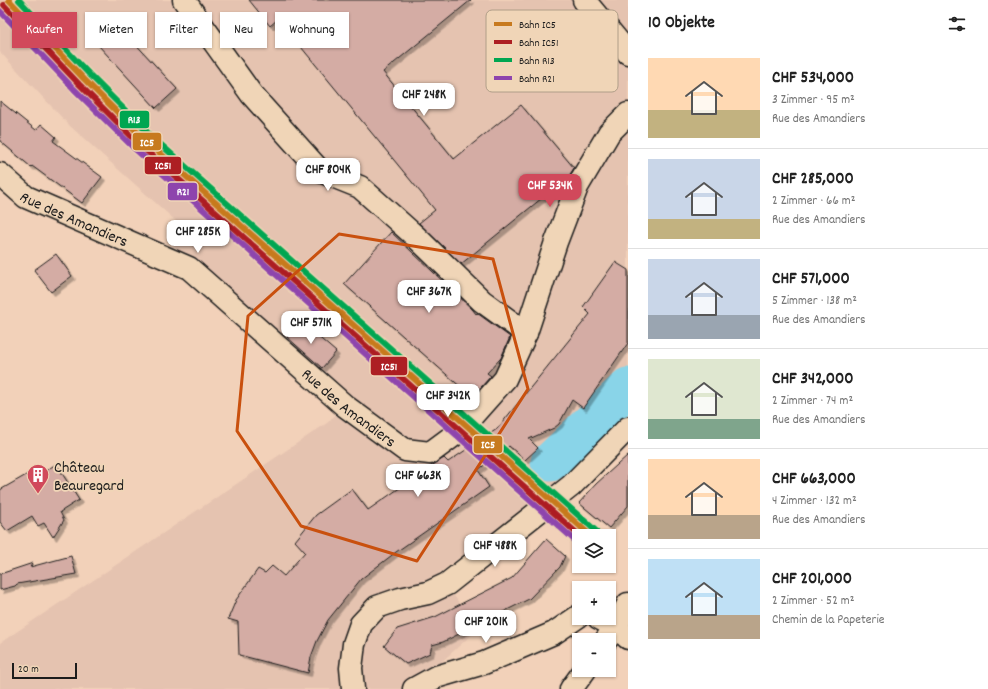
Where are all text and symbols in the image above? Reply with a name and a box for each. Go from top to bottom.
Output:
legend [486,10,618,92]
chip: Kaufen [12,12,77,48]
chip: Mieten [85,12,147,48]
chip: Filter [155,12,212,48]
chip: Neu [220,12,267,48]
chip: Wohnung [275,12,349,48]
text: 10 Objekte [648,12,715,36]
icon: filters [946,13,968,35]
text: Bahn IC5 [519,18,556,34]
text: Bahn IC51 [519,36,558,52]
text: Bahn R13 [519,54,555,70]
text: CHF 534,000 [772,67,854,91]
text: Bahn R21 [519,72,555,88]
icon: home [680,74,728,122]
pin: CHF 248K [383,83,465,117]
text: CHF 248K [402,86,446,105]
text: 3 Zimmer · 95 m² [772,91,855,110]
line badge: R13 [119,110,150,129]
text: Rue des Amandiers [772,110,866,129]
text: R13 [128,113,140,129]
line badge: IC5 [132,132,162,151]
text: IC5 [140,136,154,152]
line badge: IC51 [144,156,182,175]
pin: CHF 804K [287,158,369,192]
text: IC51 [155,159,171,175]
text: CHF 804K [305,161,351,180]
text: CHF 285,000 [772,168,854,192]
pin: CHF 534K [509,174,591,208]
icon: home [680,175,728,223]
text: CHF 534K [527,177,573,196]
line badge: R21 [167,182,198,201]
text: R21 [177,185,189,201]
street label: Rue des Amandiers [13,187,132,254]
text: 2 Zimmer · 66 m² [772,192,856,211]
text: Rue des Amandiers [772,211,866,230]
pin: CHF 285K [157,220,239,254]
text: CHF 285K [176,223,220,242]
text: CHF 571,000 [772,268,850,292]
icon: home [680,275,728,323]
pin: CHF 367K [388,280,470,314]
text: CHF 367K [407,283,451,302]
text: 5 Zimmer · 138 m² [772,292,857,311]
pin: CHF 571K [270,311,352,345]
text: Rue des Amandiers [772,311,866,330]
text: CHF 571K [290,314,332,333]
line badge: IC51 [370,356,408,376]
text: IC51 [381,360,397,376]
street label: Rue des Amandiers [296,364,400,454]
text: CHF 342,000 [772,368,854,392]
icon: home [680,375,728,423]
pin: CHF 342K [407,384,489,418]
text: CHF 342K [426,387,470,406]
text: 2 Zimmer · 74 m² [772,392,853,411]
text: Rue des Amandiers [772,411,866,430]
line badge: IC5 [473,435,503,454]
text: IC5 [481,438,495,454]
place label: Château Beauregard [54,457,124,498]
building icon: Château Beauregard [25,462,51,495]
pin: CHF 663K [377,464,459,498]
text: CHF 663K [395,467,441,486]
text: CHF 663,000 [772,468,856,492]
icon: home [680,475,728,523]
text: 4 Zimmer · 132 m² [772,492,857,511]
text: Rue des Amandiers [772,511,866,530]
map controls [572,529,616,677]
button: layers [572,529,616,573]
pin: CHF 488K [454,534,536,568]
text: CHF 488K [473,537,517,556]
text: CHF 201,000 [772,568,852,592]
icon: home [680,575,728,623]
button: + [572,581,616,625]
text: 2 Zimmer · 52 m² [772,592,854,611]
pin: CHF 201K [445,610,527,644]
text: Chemin de la Papeterie [772,611,885,630]
text: CHF 201K [464,613,508,632]
button: − [572,633,616,677]
scale bar [12,661,77,680]
text: 20 m [18,662,39,678]

